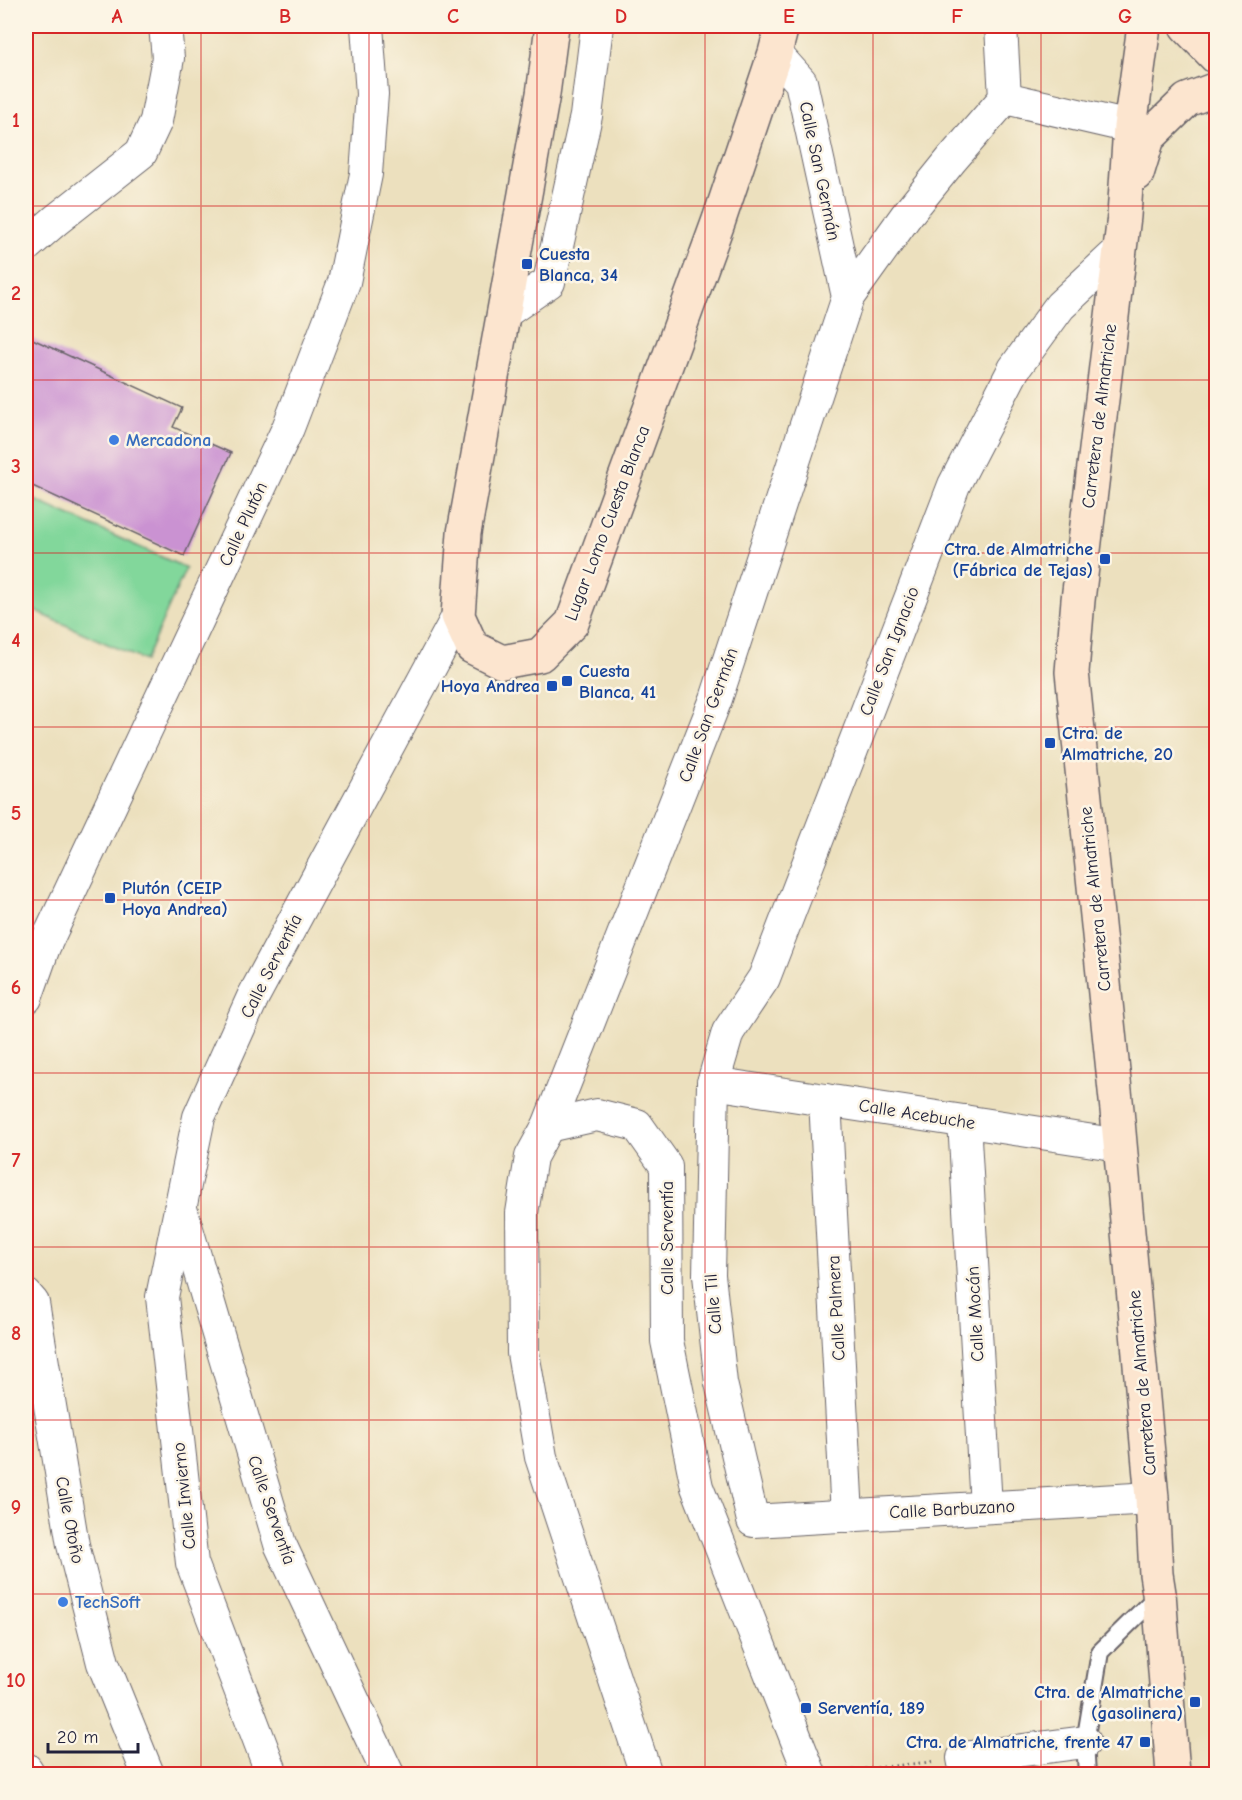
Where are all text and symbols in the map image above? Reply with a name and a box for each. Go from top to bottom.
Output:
text: A [111,5,123,28]
text: B [279,5,291,28]
text: C [447,5,459,28]
text: D [615,5,627,28]
text: E [783,5,795,28]
text: F [951,5,963,28]
text: G [1118,5,1132,28]
street label: Calle San Germán [795,100,845,243]
text: 1 [12,109,20,132]
place label: Cuesta Blanca, 34 [539,244,618,286]
marker: Cuesta Blanca, 34 [520,257,534,271]
text: 2 [11,282,21,305]
street label: Carretera de Almatriche [1078,323,1121,510]
street label: Lugar Lomo Cuesta Blanca [560,423,654,624]
place label: Mercadona [126,430,211,451]
marker: Mercadona [107,433,121,447]
text: 3 [11,455,21,478]
street label: Calle Plutón [215,479,272,570]
place label: Ctra. de Almatriche (Fábrica de Tejas) [944,539,1093,581]
marker: Ctra. de Almatriche (Fábrica de Tejas) [1098,552,1112,566]
street label: Calle San Ignacio [855,584,924,719]
text: 4 [11,629,21,652]
street label: Calle San Germán [674,645,743,785]
place label: Cuesta Blanca, 41 [579,661,656,703]
marker: Cuesta Blanca, 41 [560,674,574,688]
place label: Hoya Andrea [441,676,540,697]
marker: Hoya Andrea [545,679,559,693]
place label: Ctra. de Almatriche, 20 [1062,723,1173,765]
marker: Ctra. de Almatriche, 20 [1043,736,1057,750]
text: 5 [11,802,21,825]
street label: Carretera de Almatriche [1075,805,1116,992]
place label: Plutón (CEIP Hoya Andrea) [122,878,228,920]
marker: Plutón (CEIP Hoya Andrea) [103,891,117,905]
street label: Calle Serventía [236,911,307,1022]
text: 6 [11,976,21,999]
street label: Calle Acebuche [857,1095,977,1134]
text: 7 [12,1149,21,1172]
street label: Calle Serventía [657,1181,678,1295]
street label: Calle Palmera [823,1255,850,1361]
street label: Calle Mocán [963,1266,988,1362]
street label: Calle Til [700,1273,727,1335]
street label: Carretera de Almatriche [1124,1289,1161,1476]
text: 8 [11,1322,21,1345]
street label: Calle Invierno [168,1441,201,1551]
street label: Calle Serventía [243,1453,300,1567]
street label: Calle Otoño [51,1475,88,1566]
text: 9 [11,1496,21,1519]
street label: Calle Barbuzano [889,1496,1015,1523]
place label: TechSoft [75,1592,142,1613]
marker: TechSoft [56,1595,70,1609]
text: 10 [6,1669,26,1692]
place label: Ctra. de Almatriche (gasolinera) [1034,1682,1183,1724]
marker: Ctra. de Almatriche (gasolinera) [1188,1695,1202,1709]
place label: Serventía, 189 [818,1698,925,1719]
marker: Serventía, 189 [799,1701,813,1715]
scale bar [48,1716,138,1754]
text: 20 m [57,1727,98,1748]
place label: Ctra. de Almatriche, frente 47 [906,1732,1133,1753]
marker: Ctra. de Almatriche, frente 47 [1138,1735,1152,1749]

